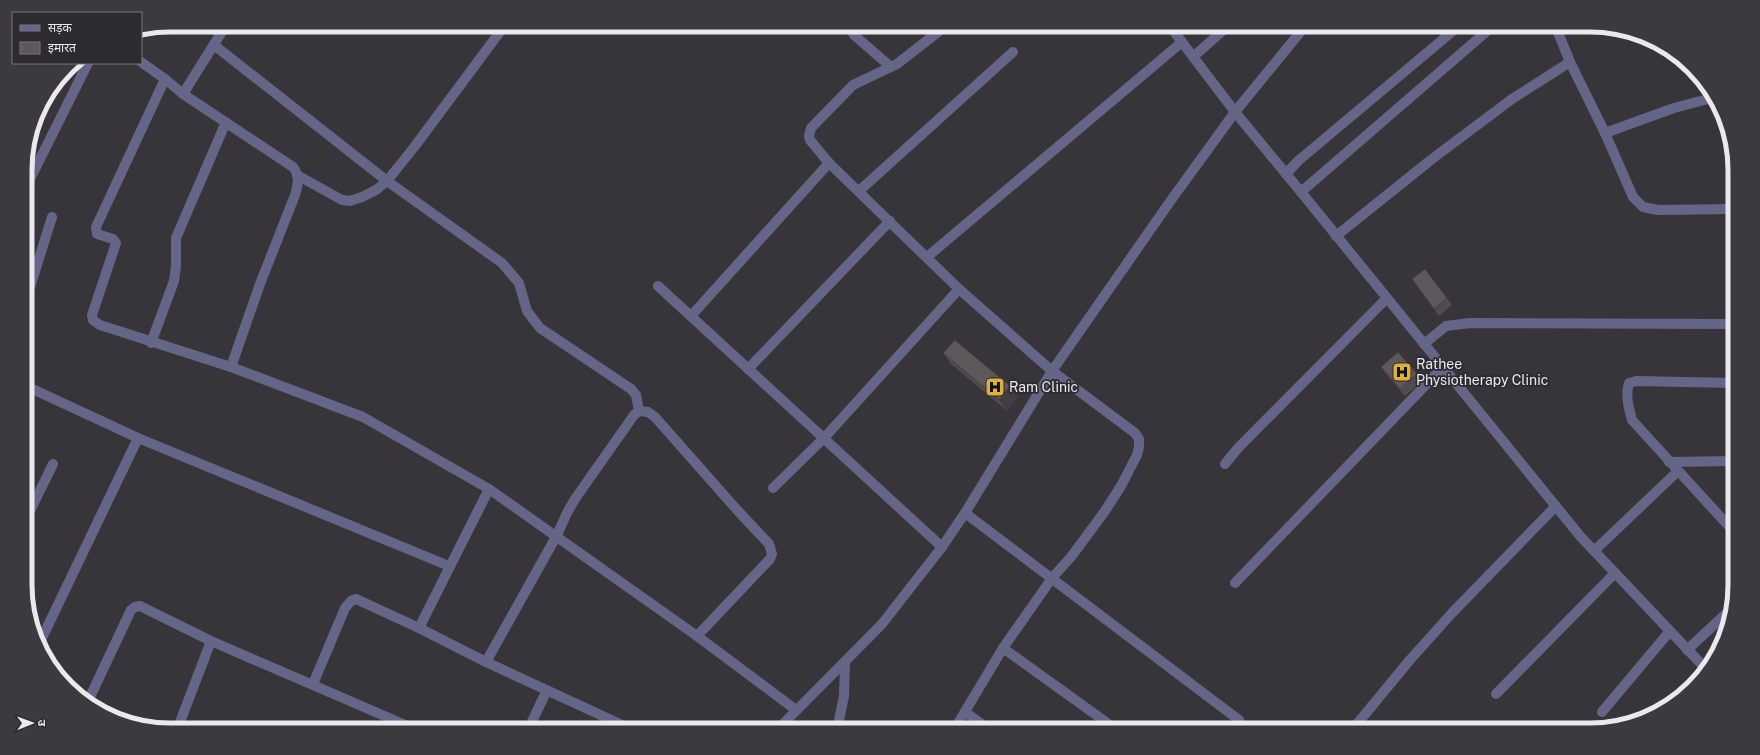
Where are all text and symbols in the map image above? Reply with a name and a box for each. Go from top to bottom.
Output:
legend [12,12,142,64]
text: सड़क [48,21,73,35]
text: इमारत [48,41,77,55]
place label: Rathee Physiotherapy Clinic [1416,356,1548,388]
hospital icon: Rathee Physiotherapy Clinic [1391,361,1413,383]
hospital icon: Ram Clinic [984,376,1006,398]
place label: Ram Clinic [1009,379,1078,395]
north arrow [12,703,52,743]
text: उ [36,720,48,727]

